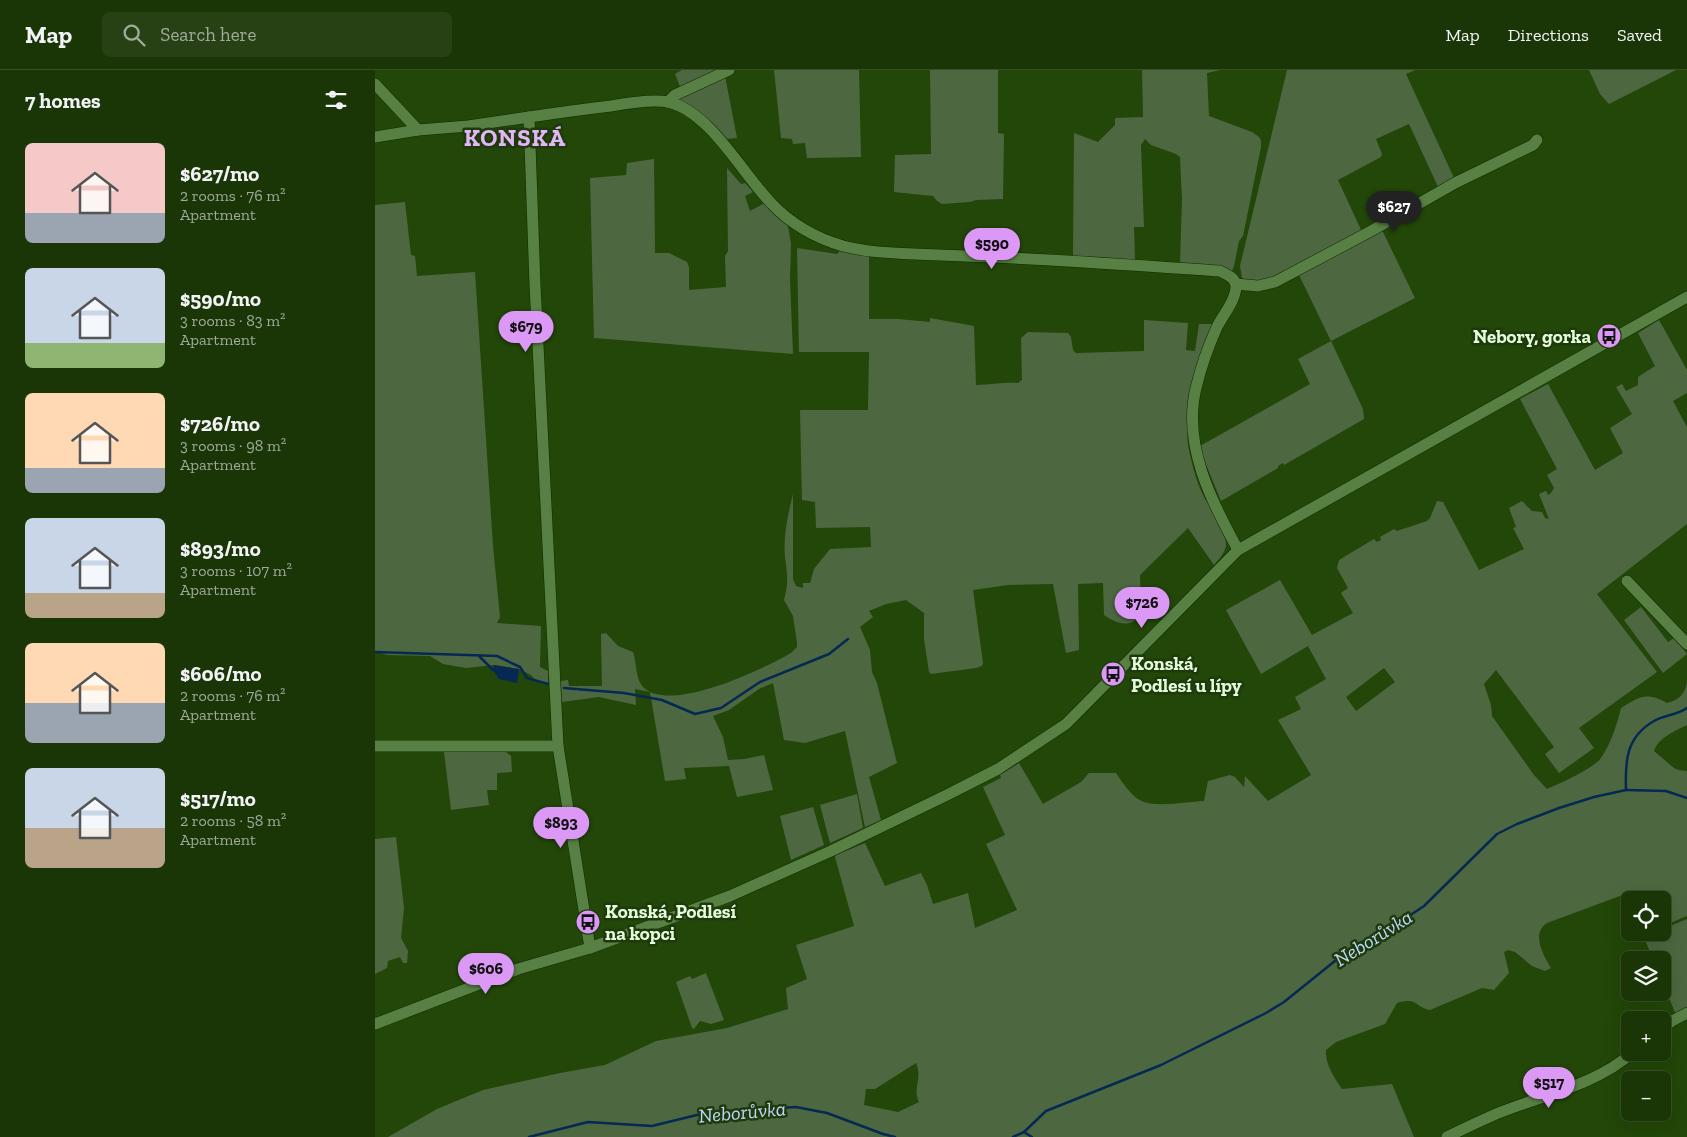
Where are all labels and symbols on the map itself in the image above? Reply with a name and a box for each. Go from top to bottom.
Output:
district label: KONSKÁ [464,123,566,152]
pin: $627 [1364,190,1424,233]
pin: $590 [962,228,1022,270]
pin: $679 [496,310,556,353]
bus stop icon: Nebory, gorka [1596,323,1622,349]
place label: Nebory, gorka [1473,325,1591,348]
pin: $726 [1112,586,1172,629]
place label: Konská, Podlesí u lípy [1131,652,1242,697]
bus stop icon: Konská, Podlesí u lípy [1100,661,1126,687]
pin: $893 [531,806,591,849]
place label: Konská, Podlesí na kopci [605,900,737,945]
water label: Neborůvka [1329,905,1417,971]
bus stop icon: Konská, Podlesí na kopci [575,909,601,935]
pin: $606 [456,952,516,995]
pin: $517 [1519,1066,1579,1109]
water label: Neborůvka [697,1096,787,1128]

